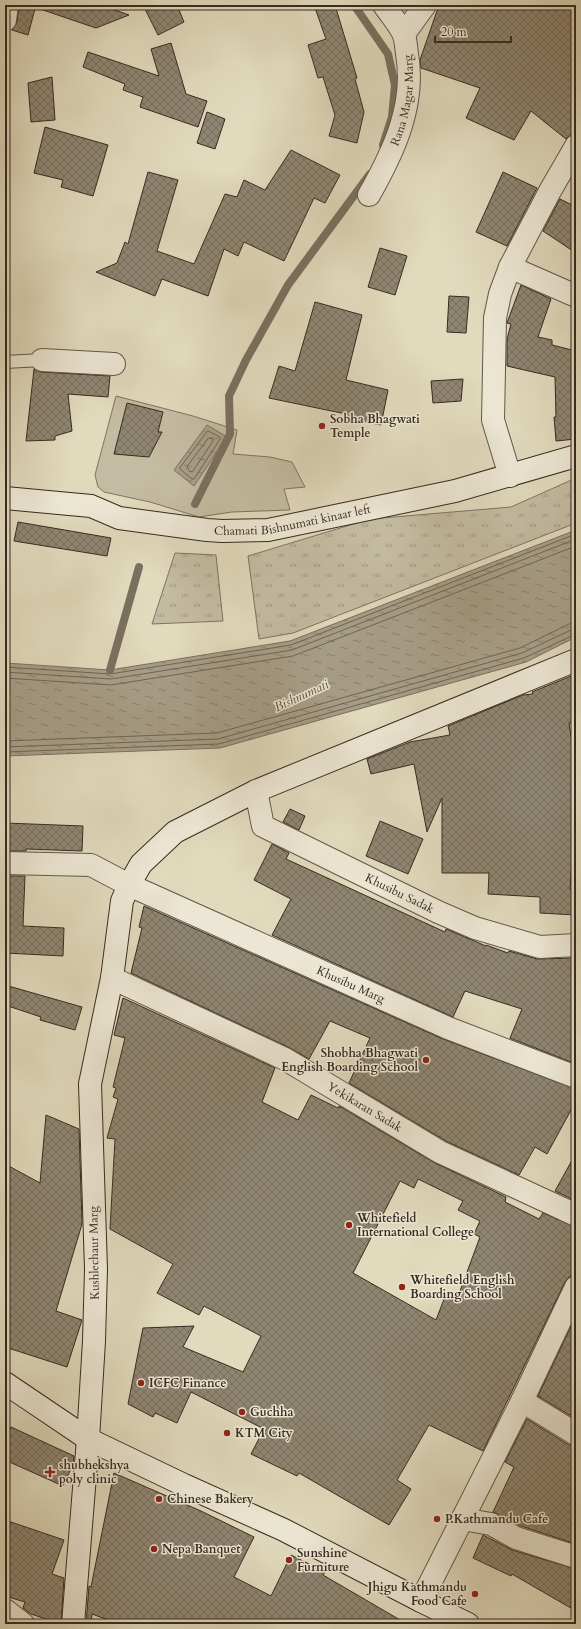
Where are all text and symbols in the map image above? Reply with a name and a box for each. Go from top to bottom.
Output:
scale bar [435,18,511,44]
text: 20 m [441,24,468,40]
street label: Rana Magar Marg [387,54,417,148]
place label: Sobha Bhagwati Temple [330,411,420,441]
marker: Sobha Bhagwati Temple [317,421,327,431]
street label: Chamati Bishnumati kinaar left [213,501,372,539]
water label: Bishnumati [271,675,332,716]
street label: Khusibu Sadak [363,869,437,917]
street label: Khusibu Marg [314,962,388,1007]
place label: Shobha Bhagwati English Boarding School [281,1045,418,1075]
marker: Shobha Bhagwati English Boarding School [421,1055,431,1065]
street label: Yekikaran Sadak [324,1078,406,1136]
street label: Kushlechaur Marg [85,1206,103,1300]
place label: Whitefield International College [356,1210,474,1240]
marker: Whitefield International College [344,1220,354,1230]
place label: Whitefield English Boarding School [409,1272,515,1302]
marker: Whitefield English Boarding School [397,1282,407,1292]
place label: ICFC Finance [149,1375,226,1391]
marker: ICFC Finance [136,1378,146,1388]
place label: Guchha [250,1404,294,1420]
marker: Guchha [237,1407,247,1417]
place label: KTM City [235,1425,293,1441]
marker: KTM City [222,1428,232,1438]
place label: shubhekshya poly clinic [59,1457,129,1487]
marker: shubhekshya poly clinic [44,1466,56,1478]
place label: Chinese Bakery [167,1491,254,1507]
marker: Chinese Bakery [154,1494,164,1504]
place label: P.Kathmandu Cafe [445,1511,548,1527]
marker: P.Kathmandu Cafe [432,1514,442,1524]
place label: Nepa Banquet [162,1541,241,1557]
marker: Nepa Banquet [149,1544,159,1554]
place label: Sunshine Furniture [297,1545,349,1575]
marker: Sunshine Furniture [284,1555,294,1565]
place label: Jhigu Kathmandu Food Cafe [366,1579,467,1609]
marker: Jhigu Kathmandu Food Cafe [470,1589,480,1599]

